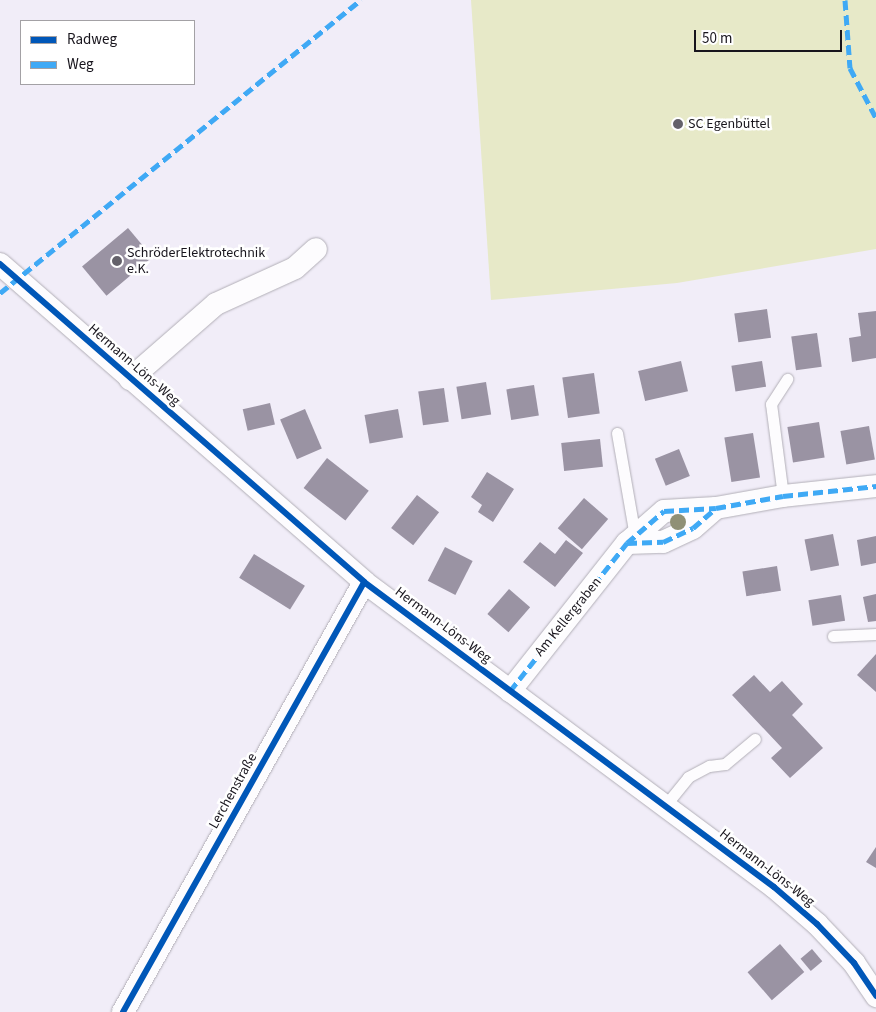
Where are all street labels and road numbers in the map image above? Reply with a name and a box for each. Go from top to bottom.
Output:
street label: Hermann-Löns-Weg [85,321,183,409]
street label: Am Kellergraben [531,574,605,660]
street label: Hermann-Löns-Weg [392,583,494,667]
street label: Lerchenstraße [205,750,261,832]
street label: Hermann-Löns-Weg [716,826,818,910]

